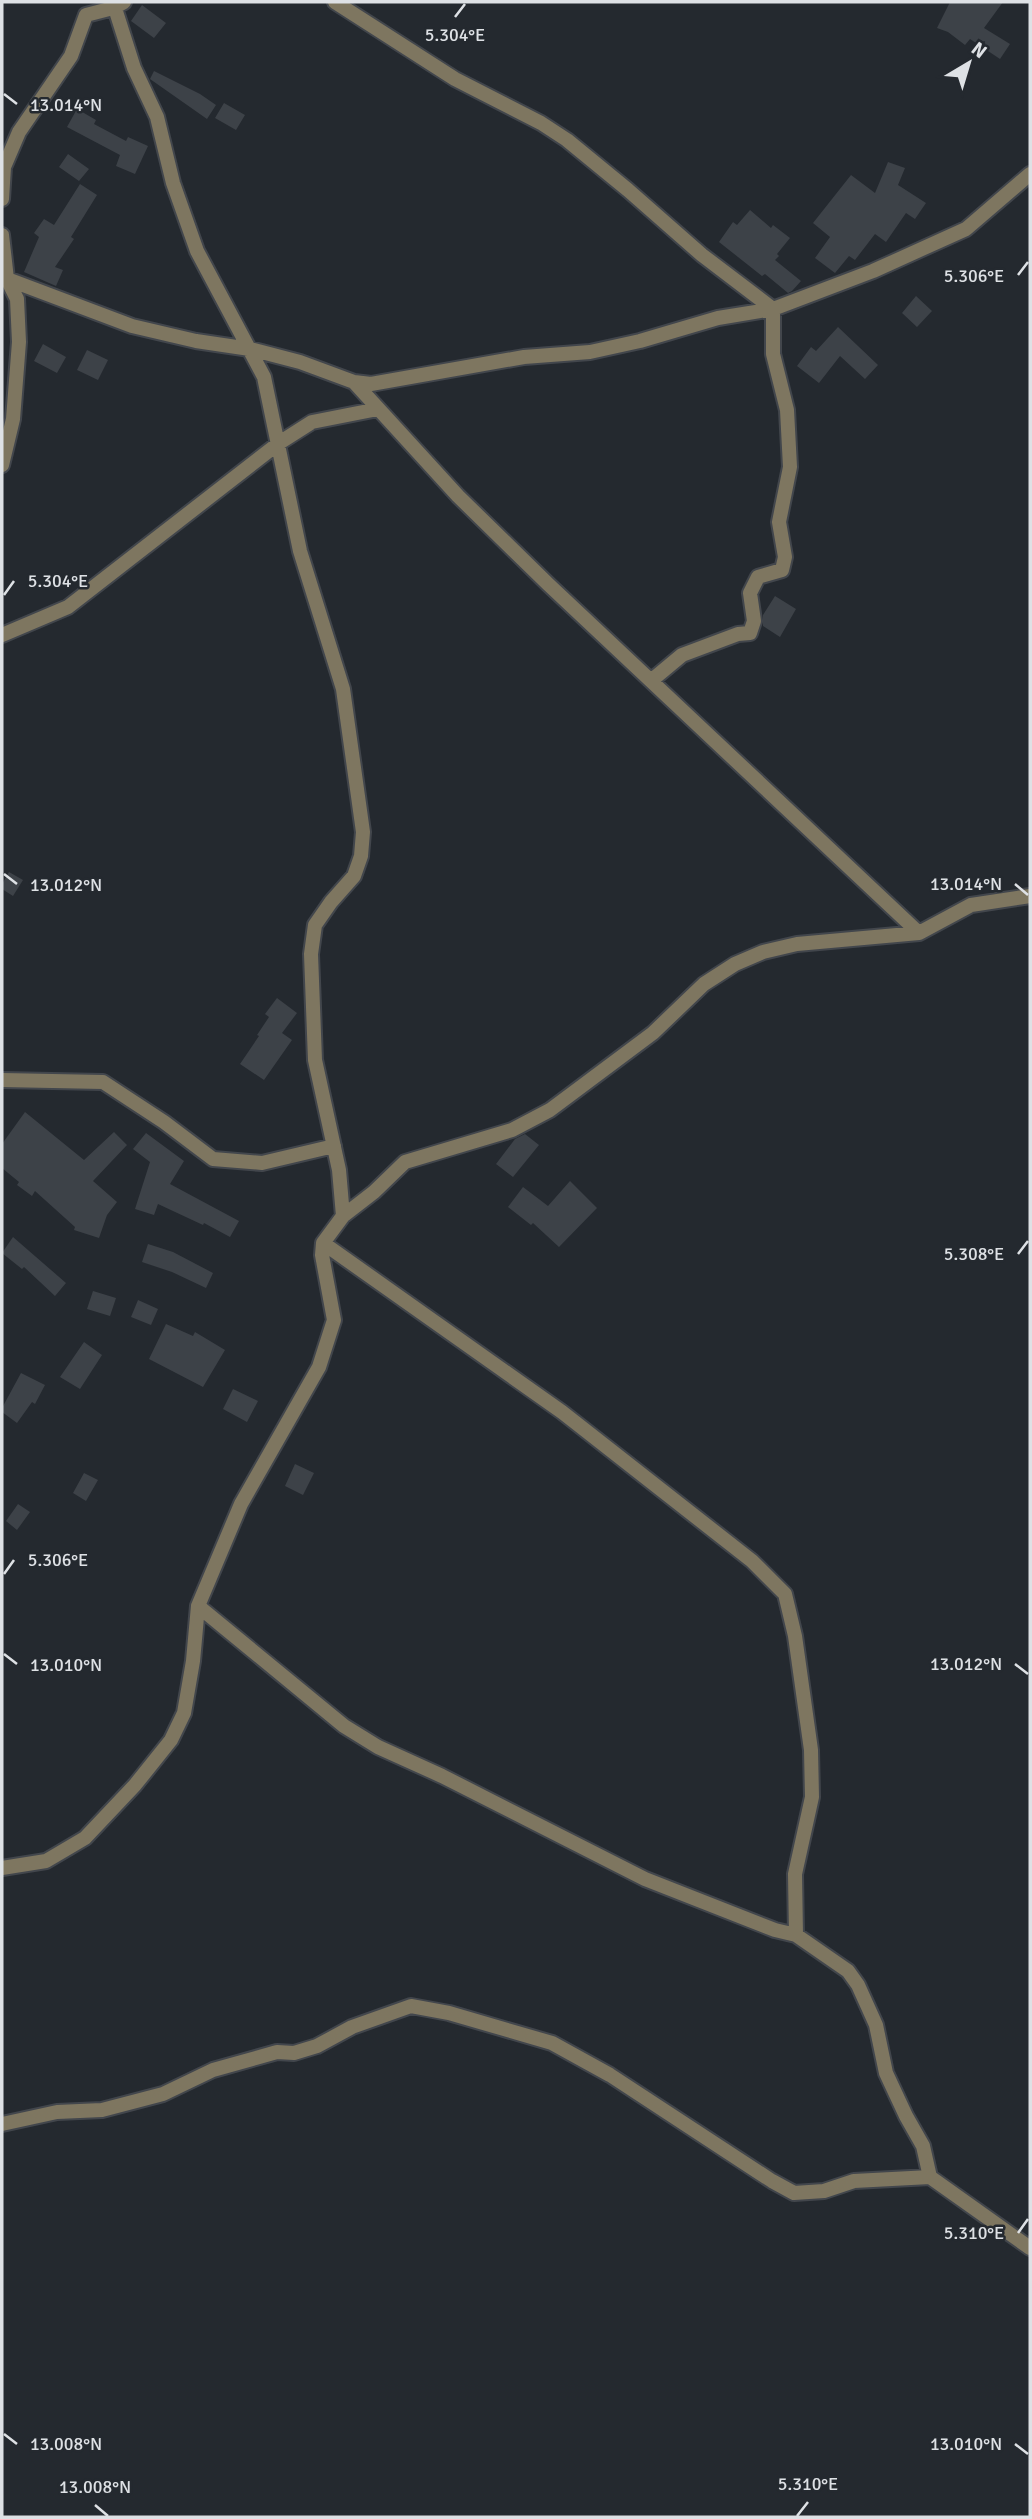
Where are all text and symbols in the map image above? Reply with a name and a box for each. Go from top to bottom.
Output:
text: 5.304°E [425,24,485,46]
north arrow [934,28,1004,98]
text: N [966,37,991,64]
text: 13.014°N [30,94,102,116]
text: 5.306°E [944,265,1004,287]
text: 5.304°E [28,570,88,592]
text: 13.014°N [930,873,1002,895]
text: 13.012°N [30,874,102,896]
text: 5.308°E [944,1243,1004,1265]
text: 5.306°E [28,1549,88,1571]
text: 13.012°N [930,1653,1002,1675]
text: 13.010°N [30,1654,102,1676]
text: 5.310°E [944,2222,1004,2244]
text: 13.008°N [30,2433,102,2455]
text: 13.010°N [930,2433,1002,2455]
text: 5.310°E [778,2473,838,2495]
text: 13.008°N [59,2476,131,2498]

